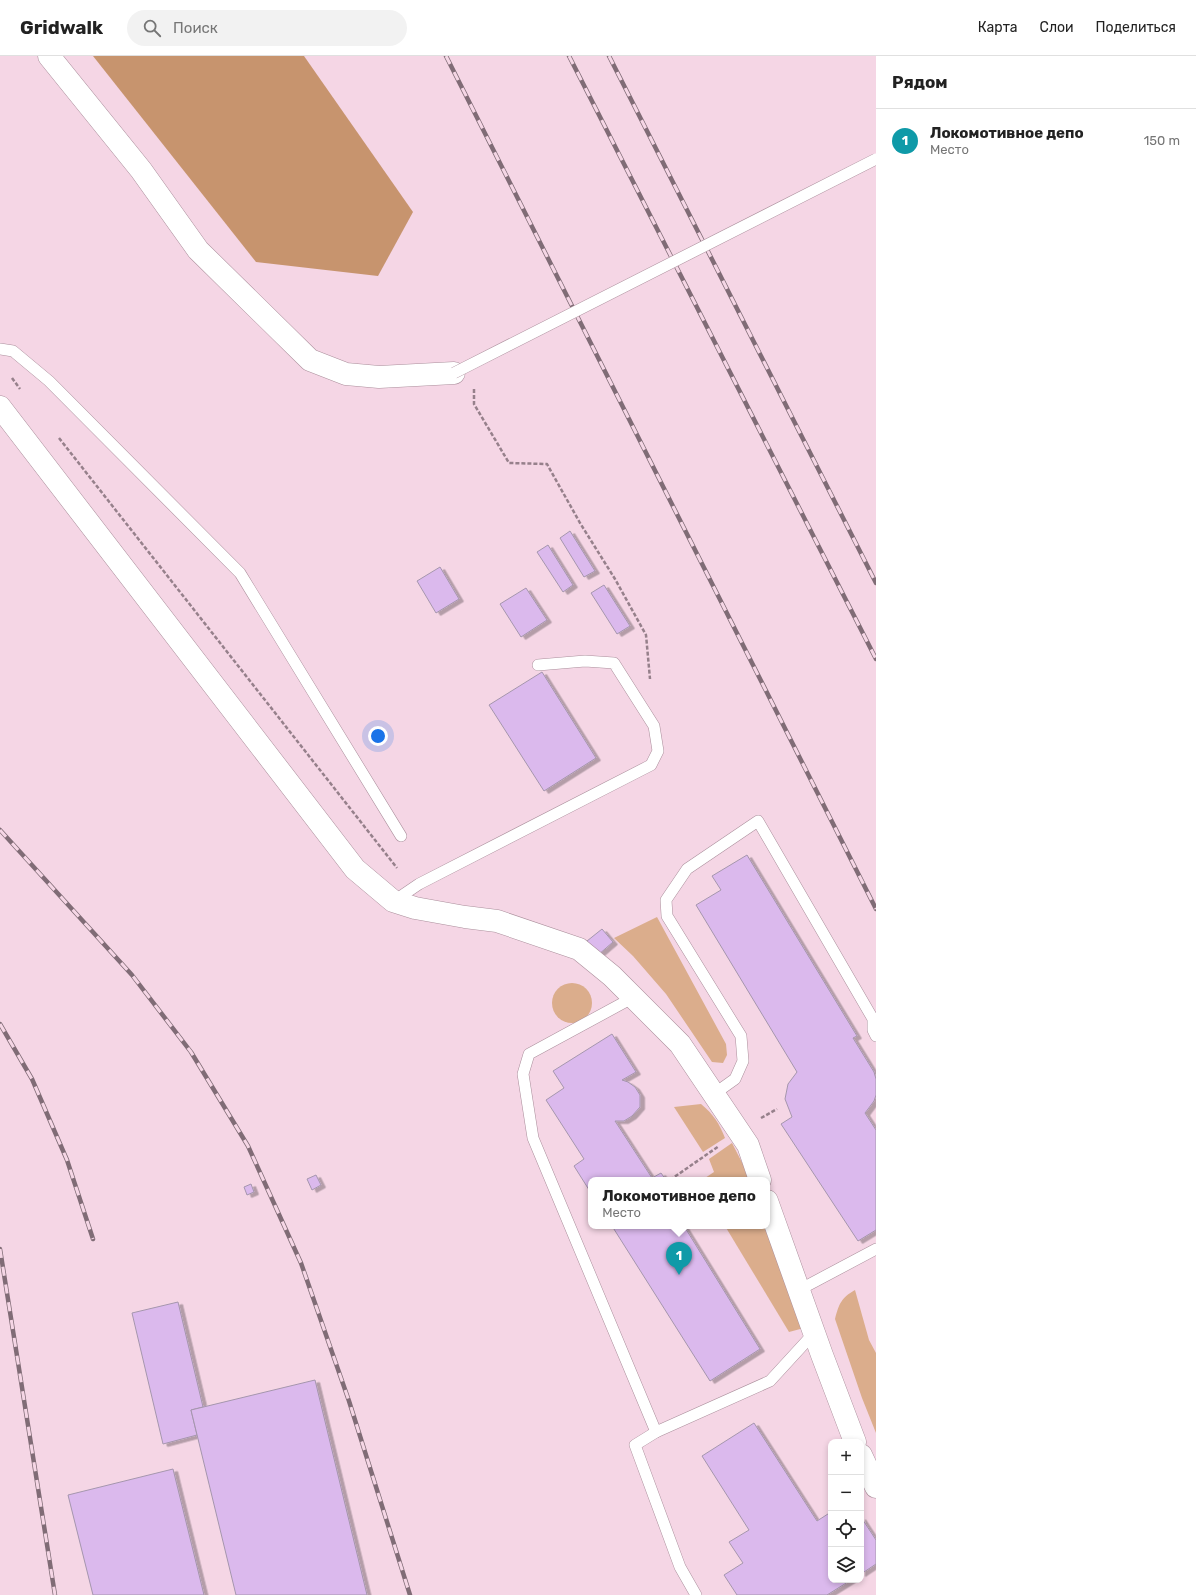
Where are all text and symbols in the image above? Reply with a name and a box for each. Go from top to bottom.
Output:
search box [127,10,407,46]
text: Gridwalk [20,16,103,39]
icon: search [141,17,163,39]
text: Поиск [173,19,218,37]
text: Карта [978,19,1018,36]
text: Слои [1040,19,1074,36]
text: Поделиться [1096,19,1176,36]
text: Рядом [892,72,948,92]
text: Локомотивное депо [930,124,1084,142]
text: 1 [902,133,908,148]
text: 150 m [1144,133,1180,148]
text: Место [930,142,969,157]
your location [368,726,388,746]
popup [588,1177,770,1229]
text: Локомотивное депо [602,1187,756,1205]
text: Место [602,1205,641,1220]
pin: 1 [666,1242,692,1275]
map controls [828,1439,864,1583]
button: + [828,1439,864,1475]
button: − [828,1475,864,1511]
button: locate [828,1511,864,1547]
button: layers [828,1547,864,1583]

